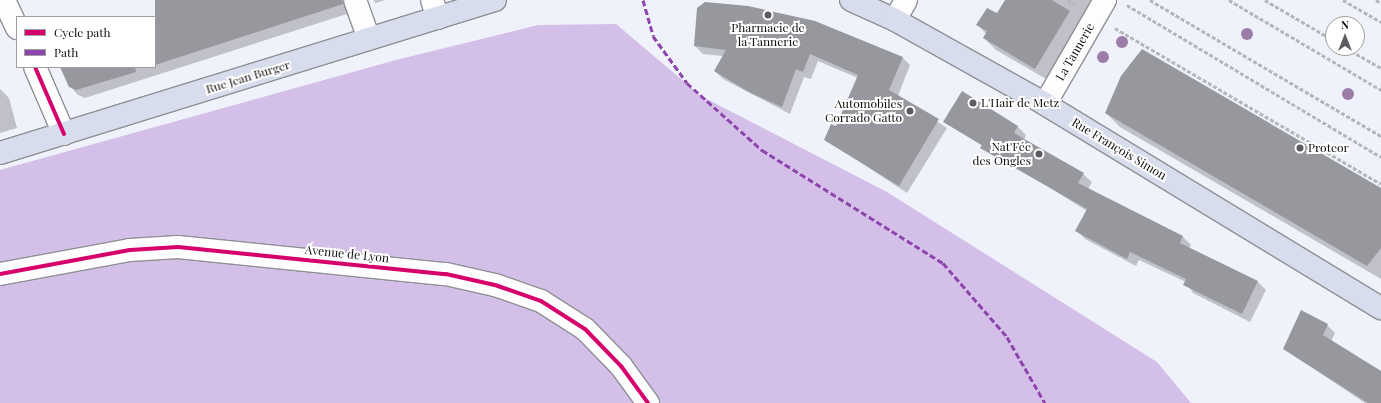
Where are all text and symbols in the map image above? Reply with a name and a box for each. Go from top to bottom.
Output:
marker: Pharmacie de la Tannerie [763,10,773,20]
legend [16,16,156,68]
north arrow [1325,16,1365,56]
text: N [1341,17,1349,32]
street label: La Tannerie [1053,20,1097,84]
place label: Pharmacie de la Tannerie [731,21,805,49]
text: Cycle path [54,24,111,40]
text: Path [54,44,78,60]
street label: Rue Jean Burger [204,57,292,97]
place label: L'Hair de Metz [981,96,1059,110]
place label: Automobiles Corrado Gatto [825,97,902,125]
marker: L'Hair de Metz [968,98,978,108]
marker: Automobiles Corrado Gatto [905,106,915,116]
street label: Rue François Simon [1069,115,1169,183]
place label: Nat'Fée des Ongles [973,140,1031,168]
place label: Proteor [1308,141,1349,155]
marker: Proteor [1295,143,1305,153]
marker: Nat'Fée des Ongles [1034,149,1044,159]
street label: Avenue de Lyon [304,242,390,266]

